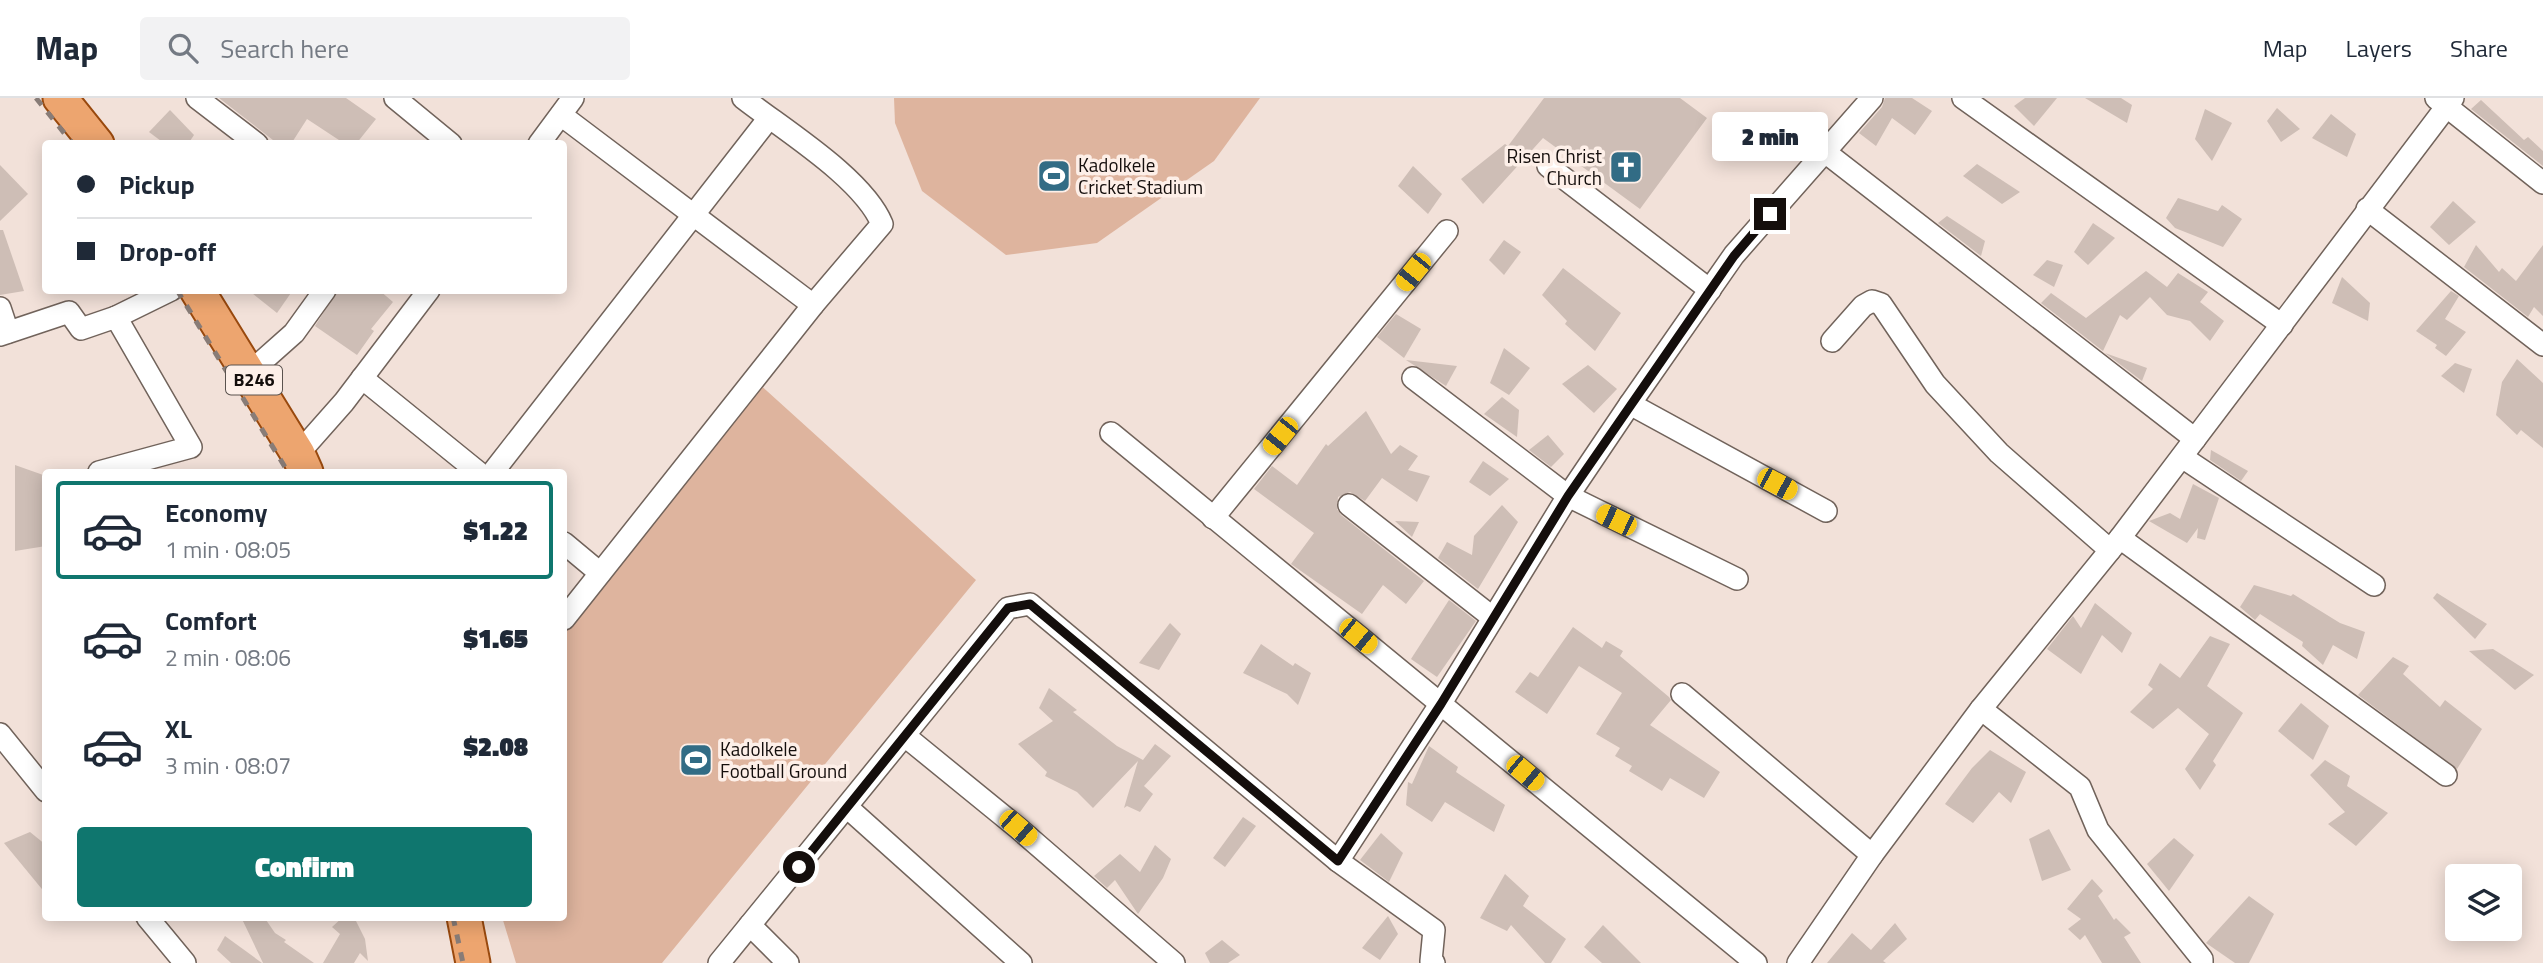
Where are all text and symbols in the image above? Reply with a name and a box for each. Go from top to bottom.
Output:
search box [140,17,630,80]
text: Map [35,23,98,73]
icon: search [164,29,202,67]
text: Search here [220,29,349,68]
text: Map [2263,30,2308,66]
text: Layers [2346,30,2412,66]
text: Share [2450,30,2508,66]
callout: 2 min [1712,113,1828,162]
text: 2 min [1741,119,1799,154]
place label: Risen Christ Church [1507,141,1602,192]
church icon: Risen Christ Church [1607,148,1645,186]
place label: Kadolkele Cricket Stadium [1078,150,1203,201]
sports icon: Kadolkele Cricket Stadium [1035,157,1073,195]
text: Pickup [119,165,195,204]
route end [1754,198,1786,230]
text: Drop-off [119,232,216,271]
car [1392,249,1435,295]
road number: B246 [226,366,282,394]
car [1259,413,1302,459]
car [1754,465,1801,503]
text: Economy [165,493,267,532]
icon: car [81,499,144,562]
car [1593,501,1640,539]
text: $1.22 [463,511,528,550]
text: 1 min · 08:05 [165,532,291,567]
text: Comfort [165,601,257,640]
icon: car [81,607,144,670]
car [1336,615,1381,657]
text: $1.65 [463,619,528,658]
text: 2 min · 08:06 [165,640,291,675]
text: XL [165,709,192,748]
icon: car [81,715,144,778]
text: $2.08 [463,727,528,766]
place label: Kadolkele Football Ground [720,734,847,785]
sports icon: Kadolkele Football Ground [677,741,715,779]
text: 3 min · 08:07 [165,748,291,783]
car [1503,751,1548,795]
car [996,806,1041,850]
button: Confirm [77,827,532,907]
route start [783,851,815,883]
map controls [2445,864,2522,941]
button: layers [2445,864,2522,941]

